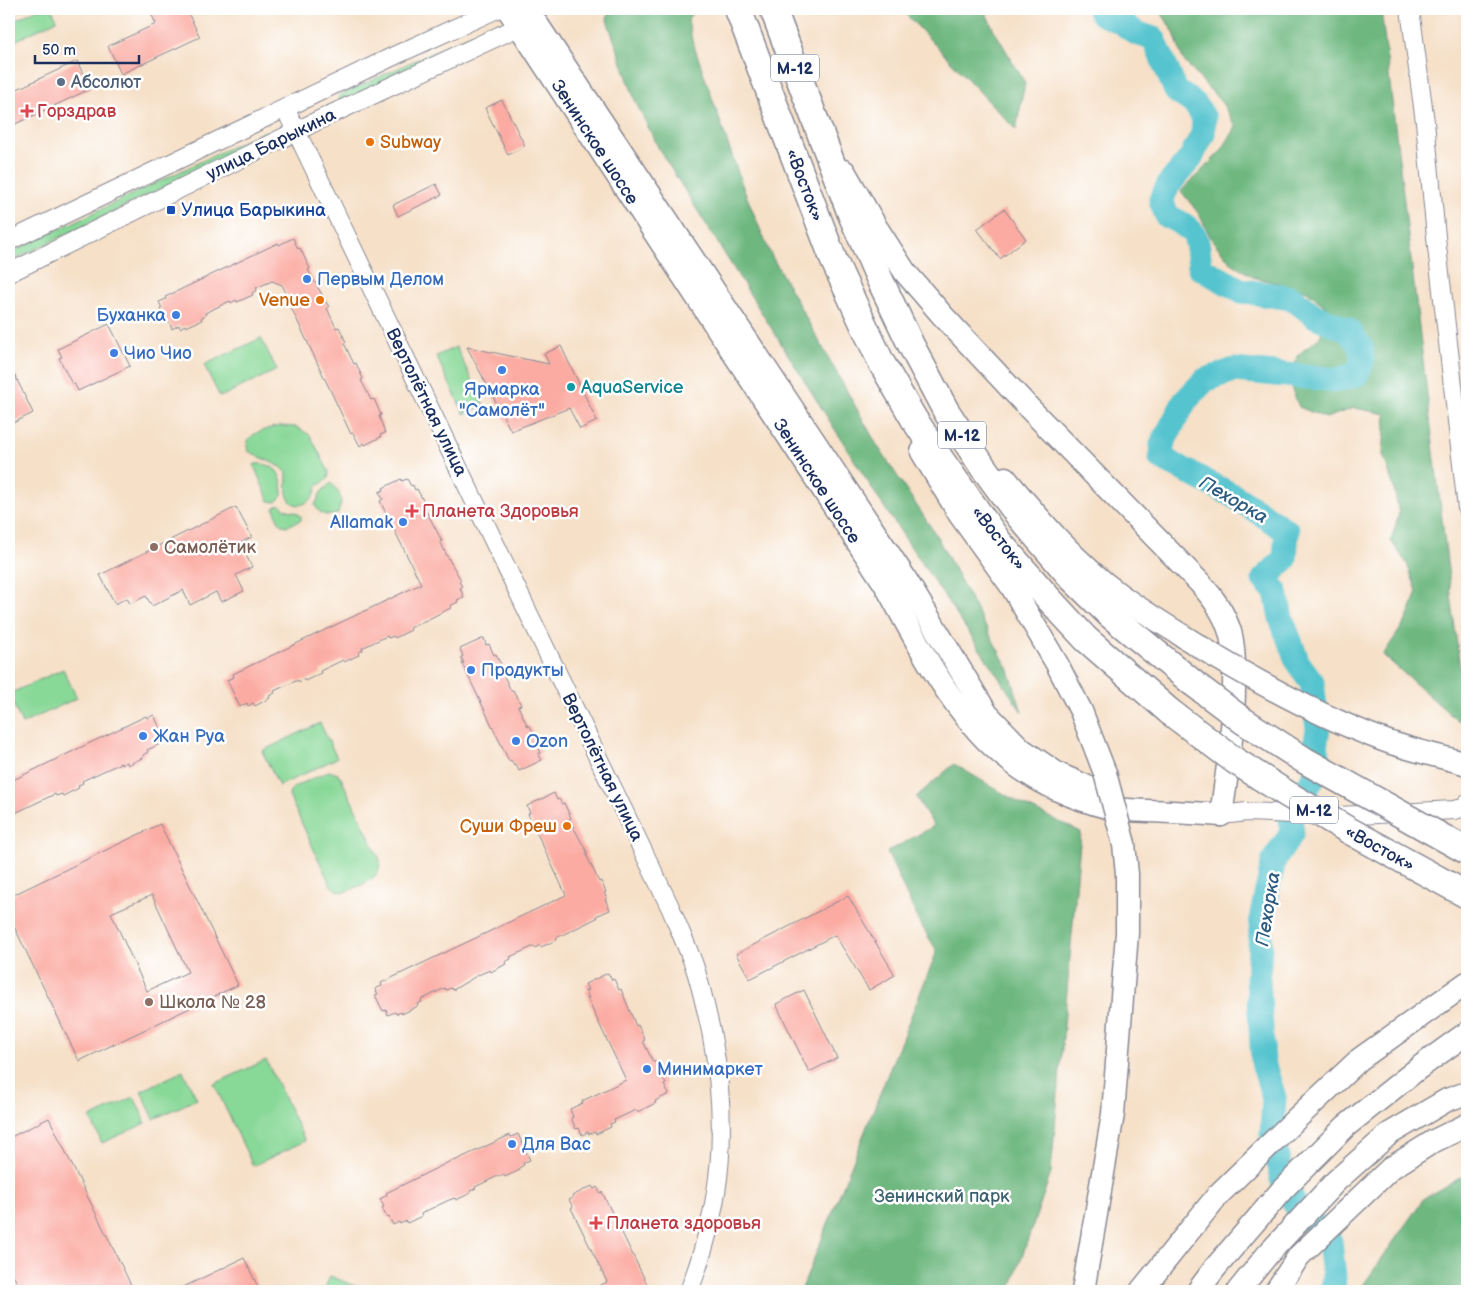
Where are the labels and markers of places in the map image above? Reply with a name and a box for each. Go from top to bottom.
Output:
place label: Абсолют [70,72,142,93]
marker: Абсолют [55,76,67,88]
place label: Горздрав [37,101,117,122]
marker: Горздрав [21,105,33,117]
place label: Subway [380,132,442,153]
marker: Subway [364,136,376,148]
place label: Улица Барыкина [181,200,326,221]
marker: Улица Барыкина [165,204,177,216]
place label: Первым Делом [317,269,444,290]
marker: Первым Делом [301,273,313,285]
place label: Venue [259,290,310,311]
marker: Venue [314,294,326,306]
place label: Буханка [97,305,166,326]
marker: Буханка [170,309,182,321]
place label: Чио Чио [124,343,192,364]
marker: Чио Чио [108,347,120,359]
marker: Ярмарка "Самолёт" [496,364,508,376]
place label: AquaService [581,377,684,398]
place label: Ярмарка "Самолёт" [459,379,545,421]
marker: AquaService [565,381,577,393]
place label: Планета Здоровья [422,501,579,522]
marker: Планета Здоровья [406,505,418,517]
place label: Allamak [330,512,393,533]
marker: Allamak [397,516,409,528]
place label: Самолётик [164,537,256,558]
marker: Самолётик [148,541,160,553]
place label: Продукты [481,660,564,681]
marker: Продукты [465,664,477,676]
place label: Жан Руа [153,726,225,747]
marker: Жан Руа [137,730,149,742]
place label: Ozon [526,731,568,752]
marker: Ozon [510,735,522,747]
place label: Суши Фреш [460,816,557,837]
marker: Суши Фреш [561,820,573,832]
place label: Школа № 28 [159,992,266,1013]
marker: Школа № 28 [143,996,155,1008]
place label: Минимаркет [657,1059,764,1080]
marker: Минимаркет [641,1063,653,1075]
place label: Для Вас [522,1134,591,1155]
marker: Для Вас [506,1138,518,1150]
place label: Планета здоровья [606,1213,761,1234]
marker: Планета здоровья [590,1217,602,1229]

